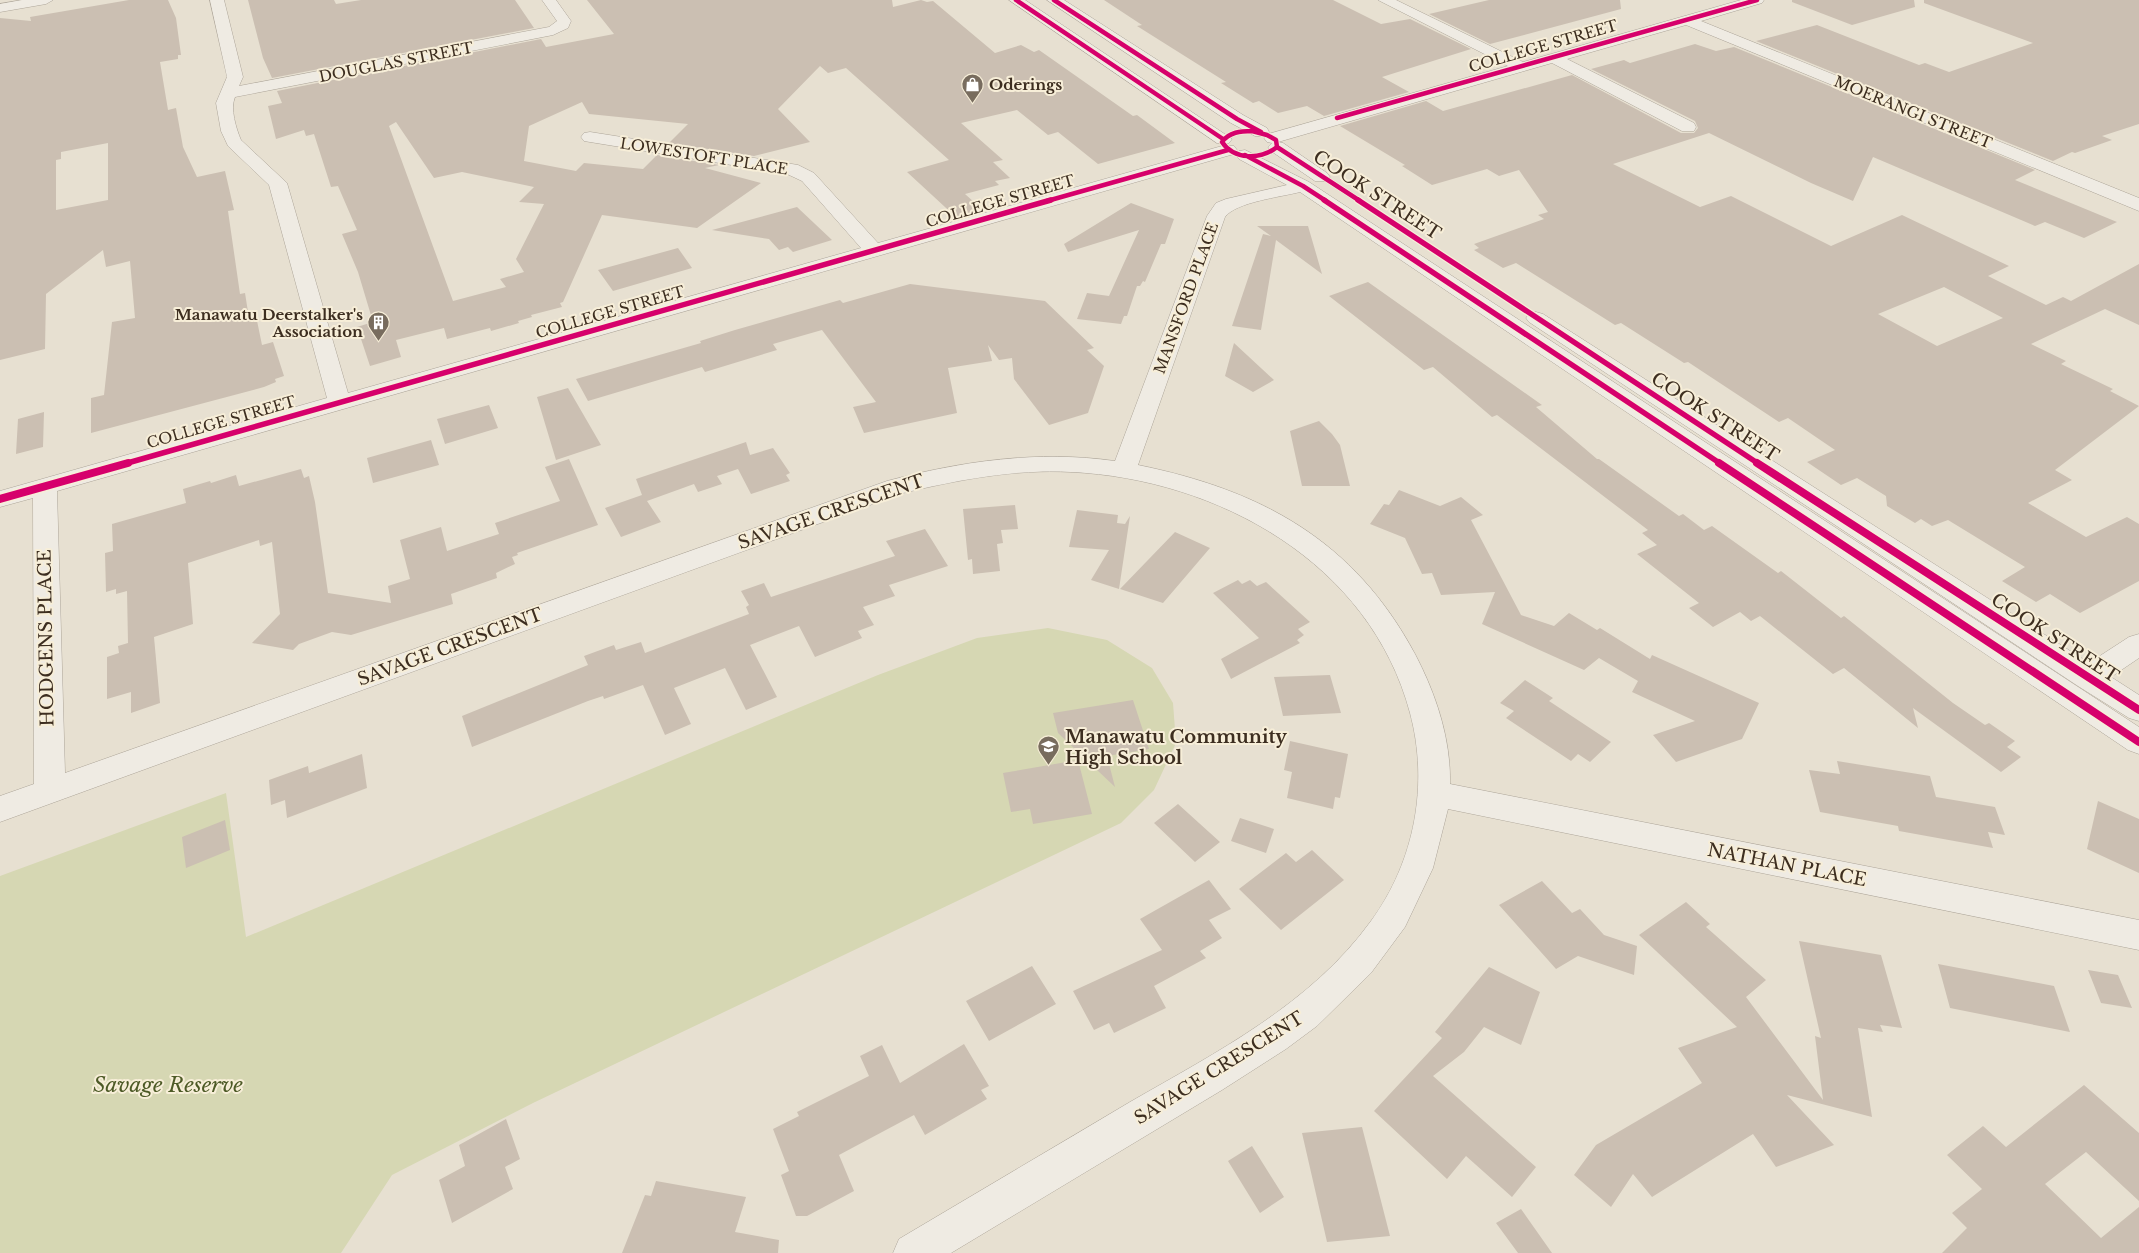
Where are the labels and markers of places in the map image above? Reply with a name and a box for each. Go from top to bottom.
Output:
shop icon: Oderings [961,72,985,103]
place label: Oderings [989,75,1062,94]
place label: Manawatu Deerstalker's Association [175,305,363,341]
building icon: Manawatu Deerstalker's Association [367,311,391,342]
place label: Manawatu Community High School [1065,726,1287,769]
school or university icon: Manawatu Community High School [1037,735,1061,766]

